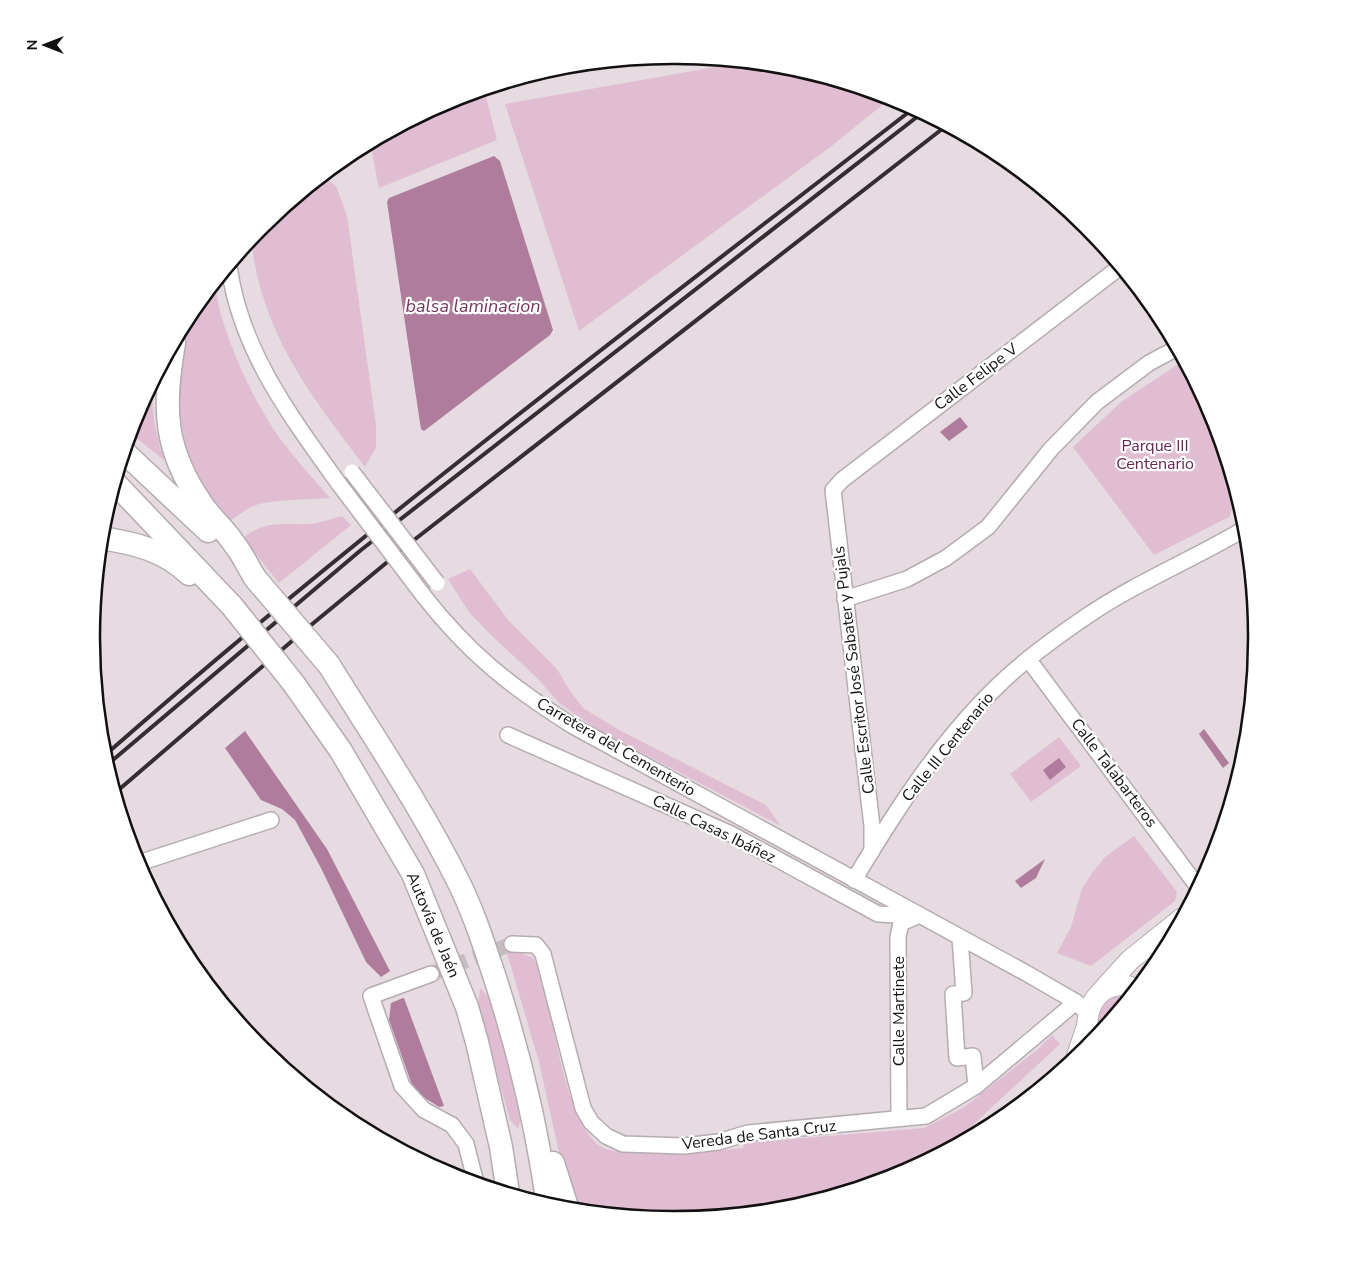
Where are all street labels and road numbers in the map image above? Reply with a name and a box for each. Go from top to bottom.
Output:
street label: Calle Felipe V [930,338,1023,416]
street label: Calle Escritor José Sabater y Pujals [828,545,880,795]
street label: Calle III Centenario [897,687,999,806]
street label: Carretera del Cementerio [532,692,700,802]
street label: Calle Talabarteros [1066,714,1162,832]
street label: Calle Casas Ibáñez [649,790,779,868]
street label: Autovía de Jaén [401,869,465,981]
street label: Calle Martinete [888,956,910,1066]
street label: Vereda de Santa Cruz [680,1115,837,1155]

